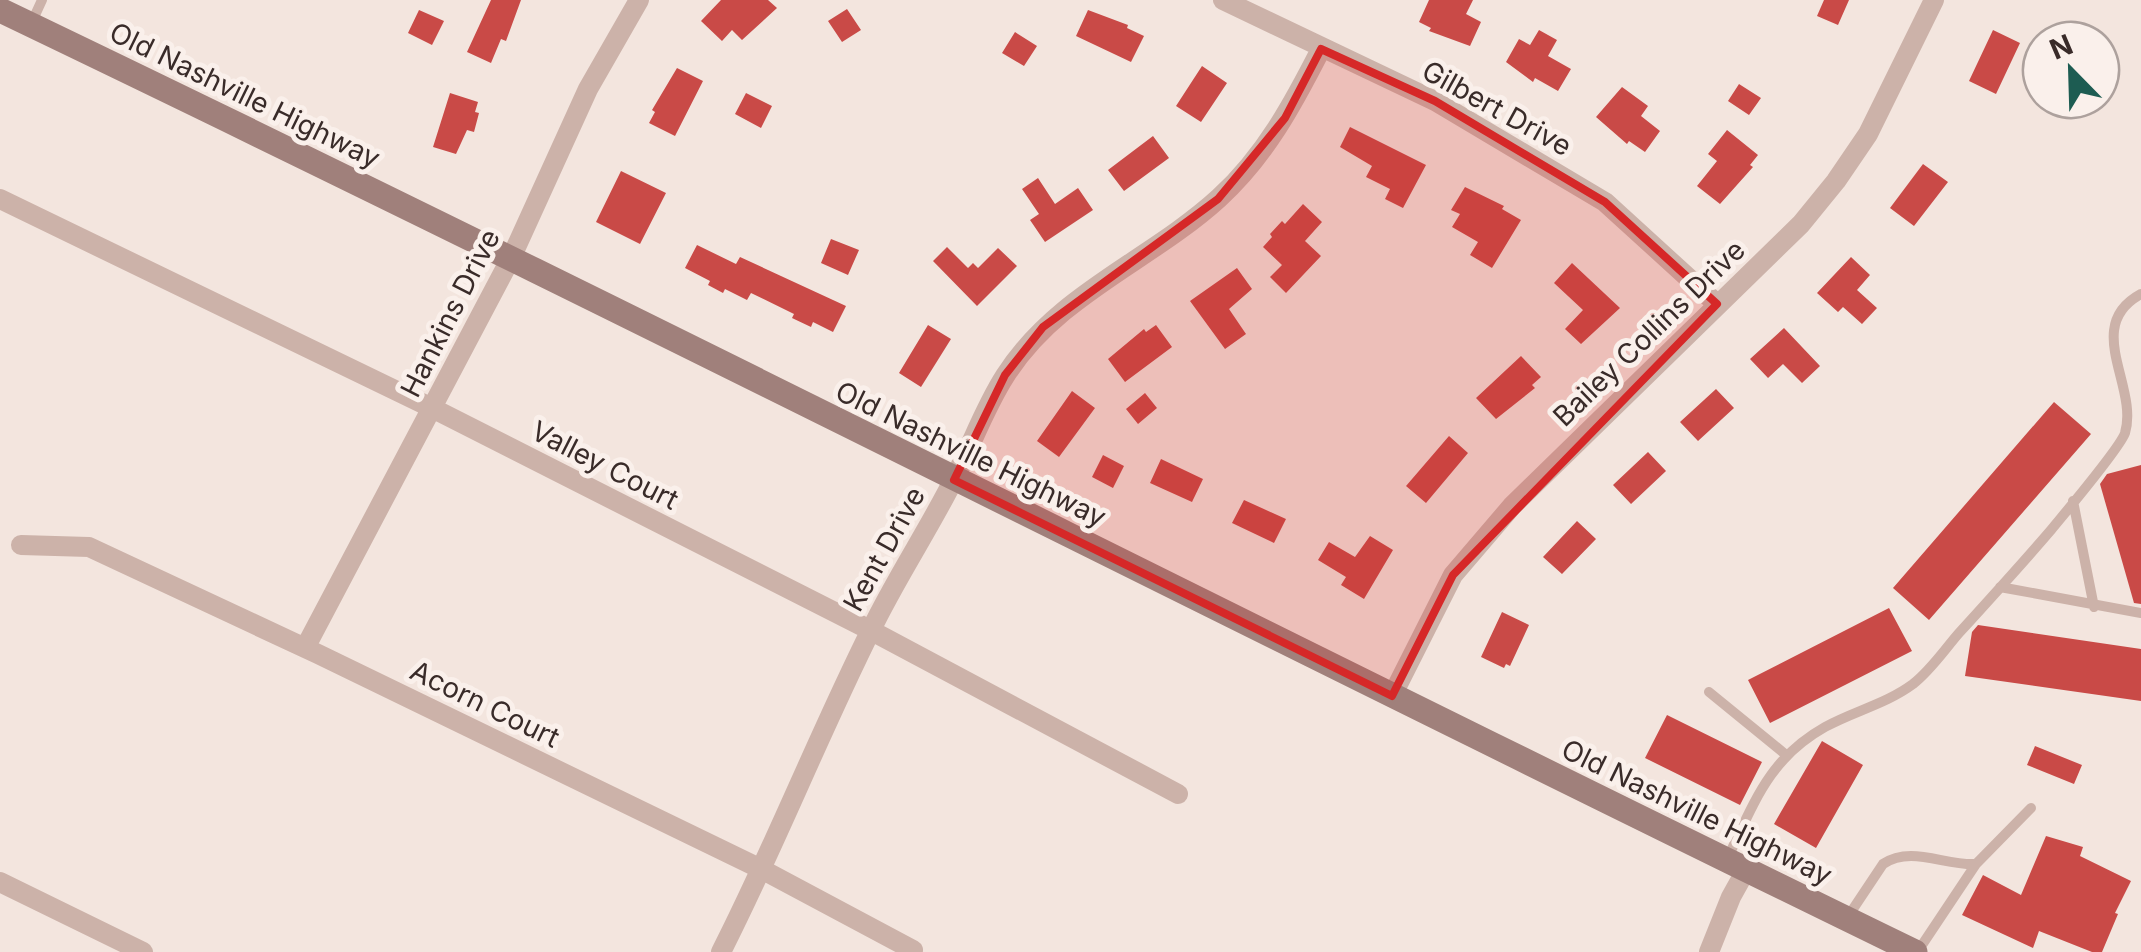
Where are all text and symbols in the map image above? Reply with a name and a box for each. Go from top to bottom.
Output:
street label: Old Nashville Highway [104,15,386,175]
north arrow [2021,20,2121,120]
text: N [2045,27,2078,67]
street label: Gilbert Drive [1416,53,1578,163]
street label: Hankins Drive [393,223,507,403]
street label: Bailey Collins Drive [1546,233,1752,433]
street label: Old Nashville Highway [830,374,1112,534]
street label: Valley Court [526,413,684,517]
street label: Kent Drive [836,481,932,617]
street label: Acorn Court [405,653,565,755]
street label: Old Nashville Highway [1556,732,1838,892]

